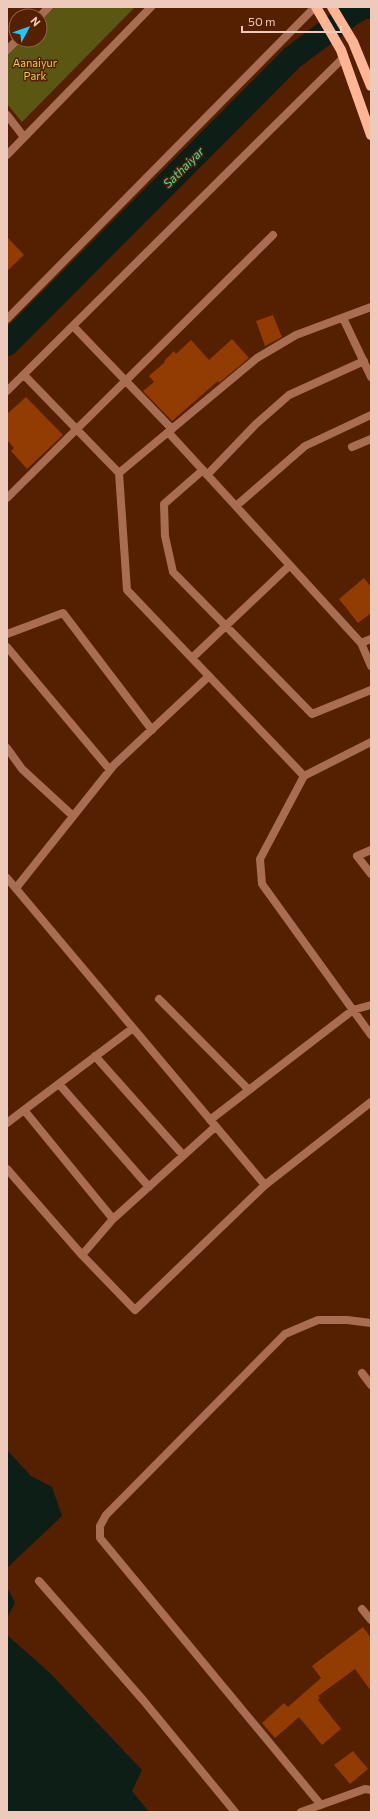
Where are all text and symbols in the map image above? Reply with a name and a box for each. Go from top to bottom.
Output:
north arrow [8,8,48,48]
scale bar [242,8,341,34]
text: N [28,14,44,28]
text: 50 m [248,14,276,28]
park label: Aanaiyur Park [13,56,58,82]
water label: Sathaiyar [160,143,207,190]

